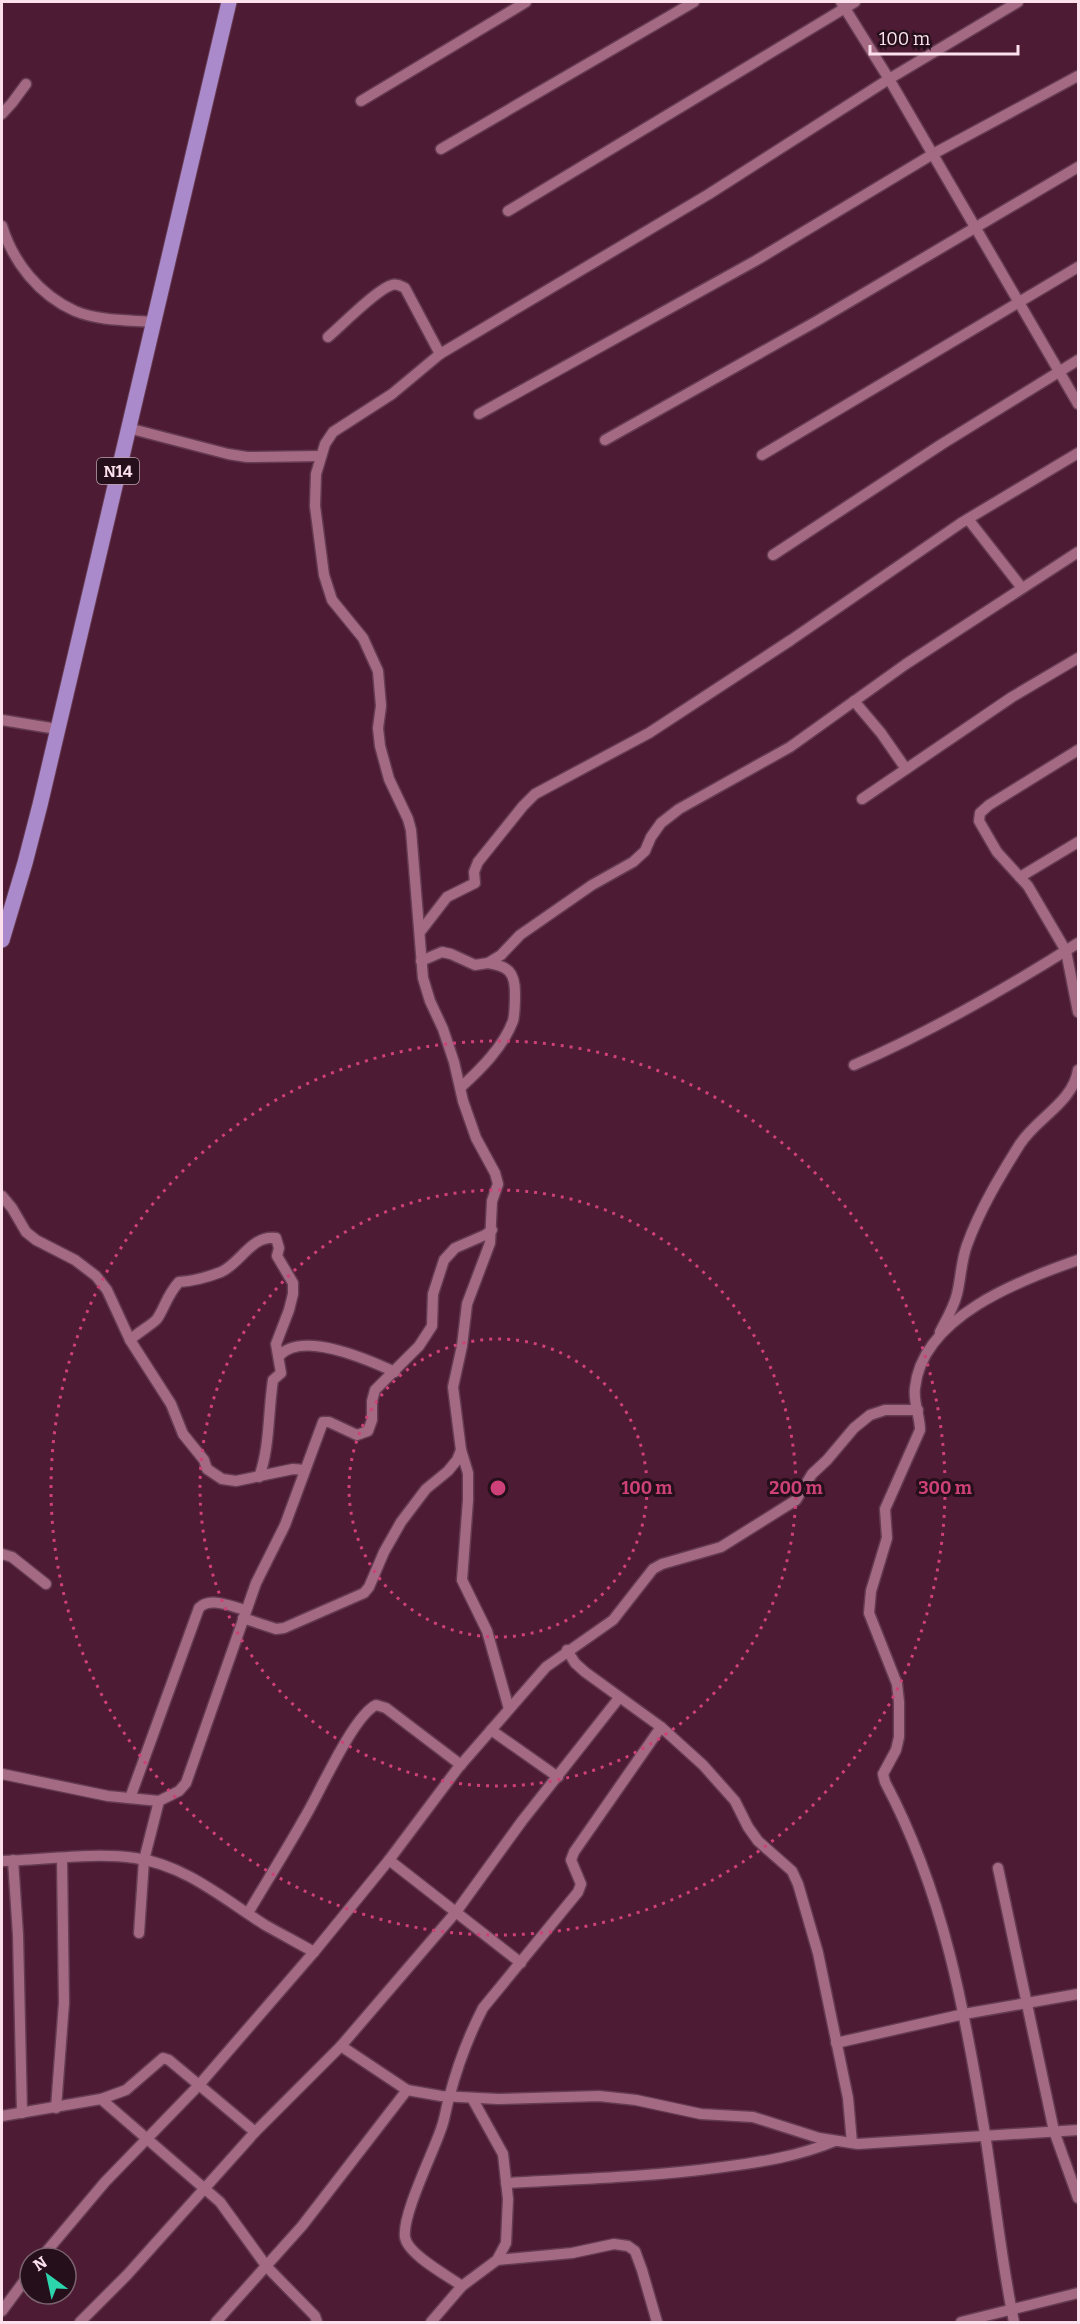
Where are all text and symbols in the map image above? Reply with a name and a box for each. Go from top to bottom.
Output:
scale bar [870,18,1018,56]
text: 100 m [879,28,930,50]
road number: N14 [97,458,139,484]
text: 100 m [621,1477,673,1499]
text: 200 m [769,1477,823,1499]
text: 300 m [918,1477,972,1499]
centre of rings [488,1478,508,1498]
north arrow [18,2246,78,2306]
text: N [30,2253,50,2275]

